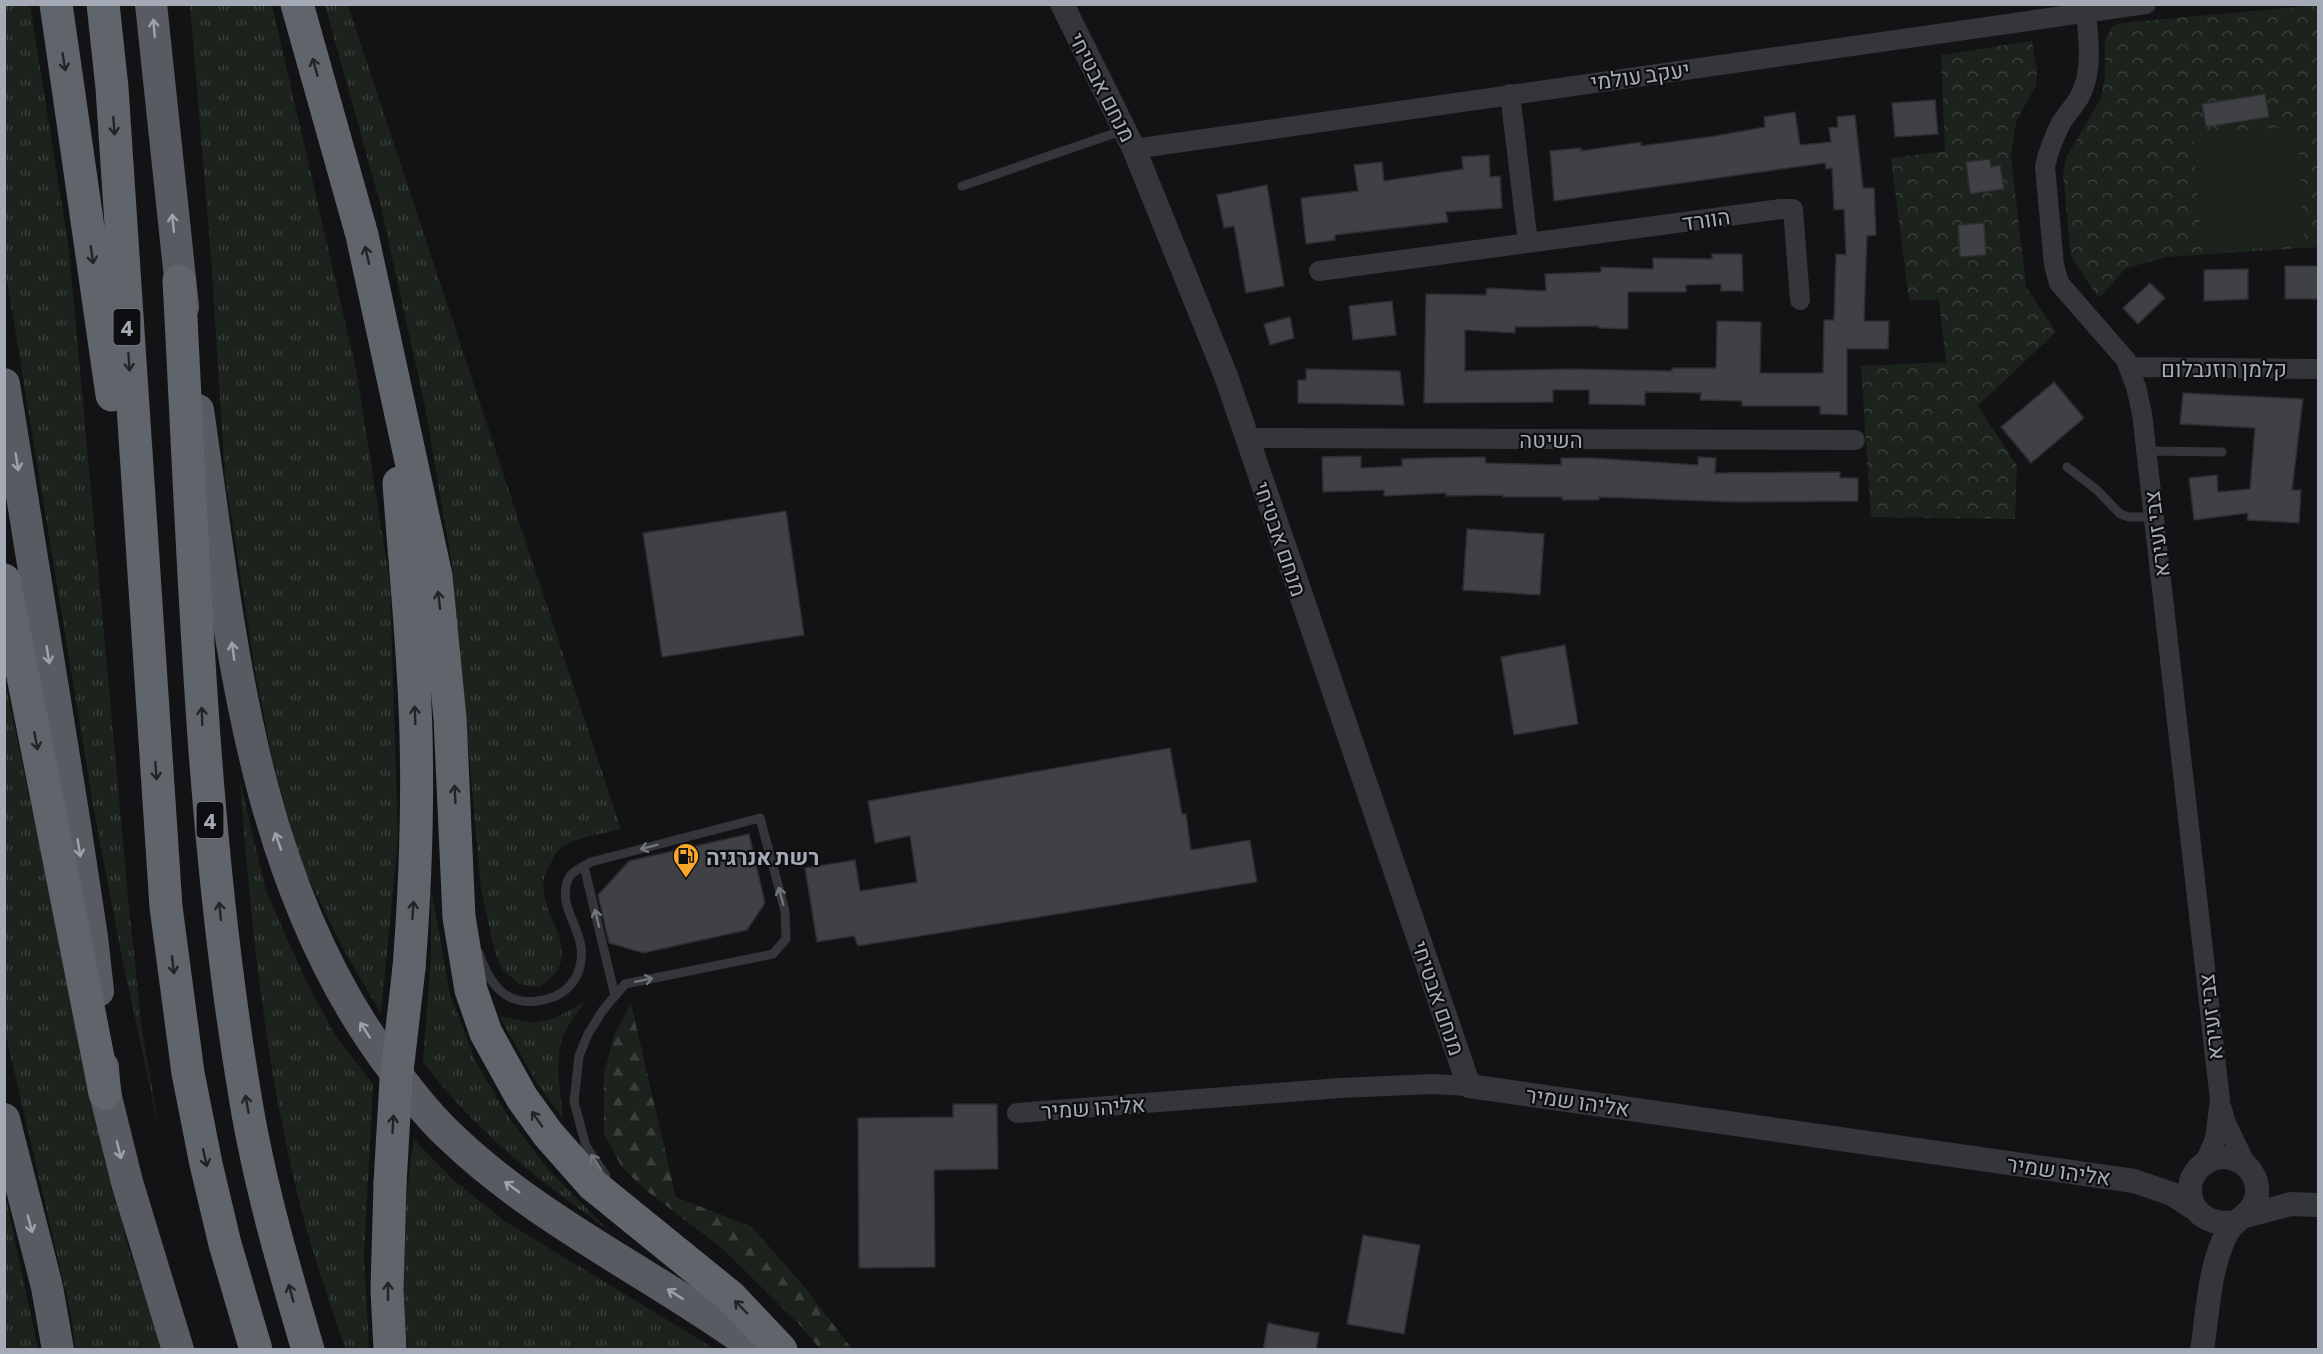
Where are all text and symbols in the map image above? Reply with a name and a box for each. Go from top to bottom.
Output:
one-way arrow [148,19,159,39]
street label: מנחם אבטיחי [1064,28,1142,146]
one-way arrow [59,52,70,72]
street label: יעקב עולמי [1589,55,1691,95]
one-way arrow [308,58,320,77]
one-way arrow [109,115,120,135]
street label: הוורד [1680,202,1732,236]
one-way arrow [167,213,178,233]
one-way arrow [86,245,97,265]
one-way arrow [360,245,372,264]
road number: 4 [114,309,140,345]
one-way arrow [124,352,135,372]
street label: קלמן רוזנבלום [2161,355,2287,382]
street label: השיטה [1519,426,1583,453]
one-way arrow [12,452,23,472]
street label: מנחם אבטיחי [1249,478,1313,600]
street label: צבי זעירא [2137,489,2175,579]
one-way arrow [433,590,444,610]
one-way arrow [228,641,239,661]
one-way arrow [42,645,53,664]
one-way arrow [410,705,421,725]
one-way arrow [196,707,207,727]
one-way arrow [31,730,42,750]
one-way arrow [150,761,161,781]
one-way arrow [449,785,460,805]
road number: 4 [196,802,224,838]
one-way arrow [271,832,282,851]
one-way arrow [73,837,84,857]
one-way arrow [640,841,659,853]
fuel station icon: רשת אנרגיה [671,841,701,879]
place label: רשת אנרגיה [706,843,819,870]
one-way arrow [775,887,786,906]
one-way arrow [408,900,419,920]
one-way arrow [214,901,225,921]
one-way arrow [590,909,602,928]
street label: מנחם אבטיחי [1407,937,1471,1059]
one-way arrow [167,955,178,975]
street label: צבי זעירא [2192,973,2228,1061]
one-way arrow [634,974,653,985]
one-way arrow [359,1023,371,1039]
street label: אליהו שמיר [1524,1080,1632,1122]
street label: אליהו שמיר [1040,1090,1146,1124]
one-way arrow [241,1094,252,1114]
one-way arrow [531,1111,543,1127]
one-way arrow [388,1115,399,1135]
one-way arrow [114,1140,126,1159]
one-way arrow [200,1147,211,1167]
street label: אליהו שמיר [2005,1149,2113,1191]
one-way arrow [590,1154,602,1170]
one-way arrow [504,1181,520,1193]
one-way arrow [25,1215,37,1234]
one-way arrow [382,1282,393,1302]
one-way arrow [285,1284,296,1303]
one-way arrow [667,1288,683,1300]
one-way arrow [734,1300,748,1315]

